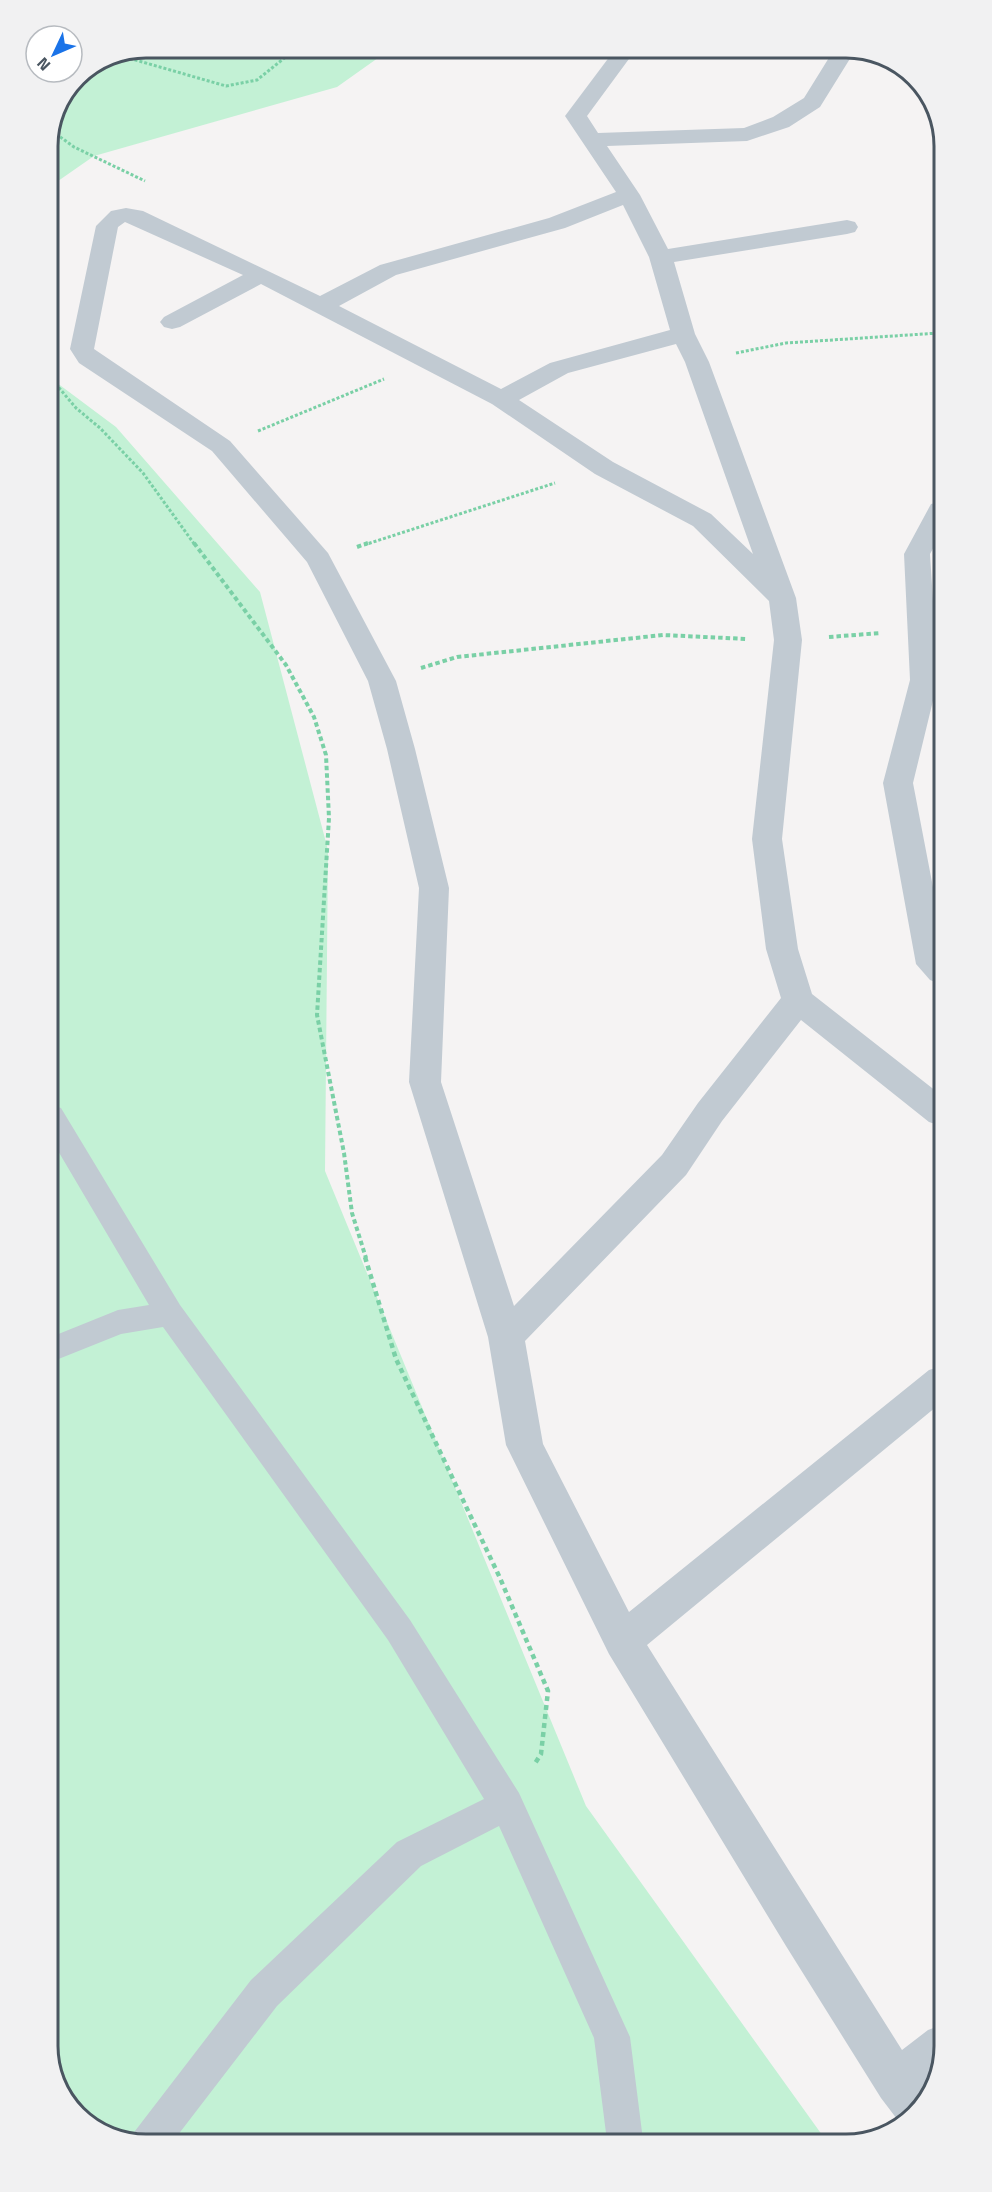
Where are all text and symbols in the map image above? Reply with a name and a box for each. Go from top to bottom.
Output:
north arrow [24,24,84,84]
text: N [31,52,56,77]

